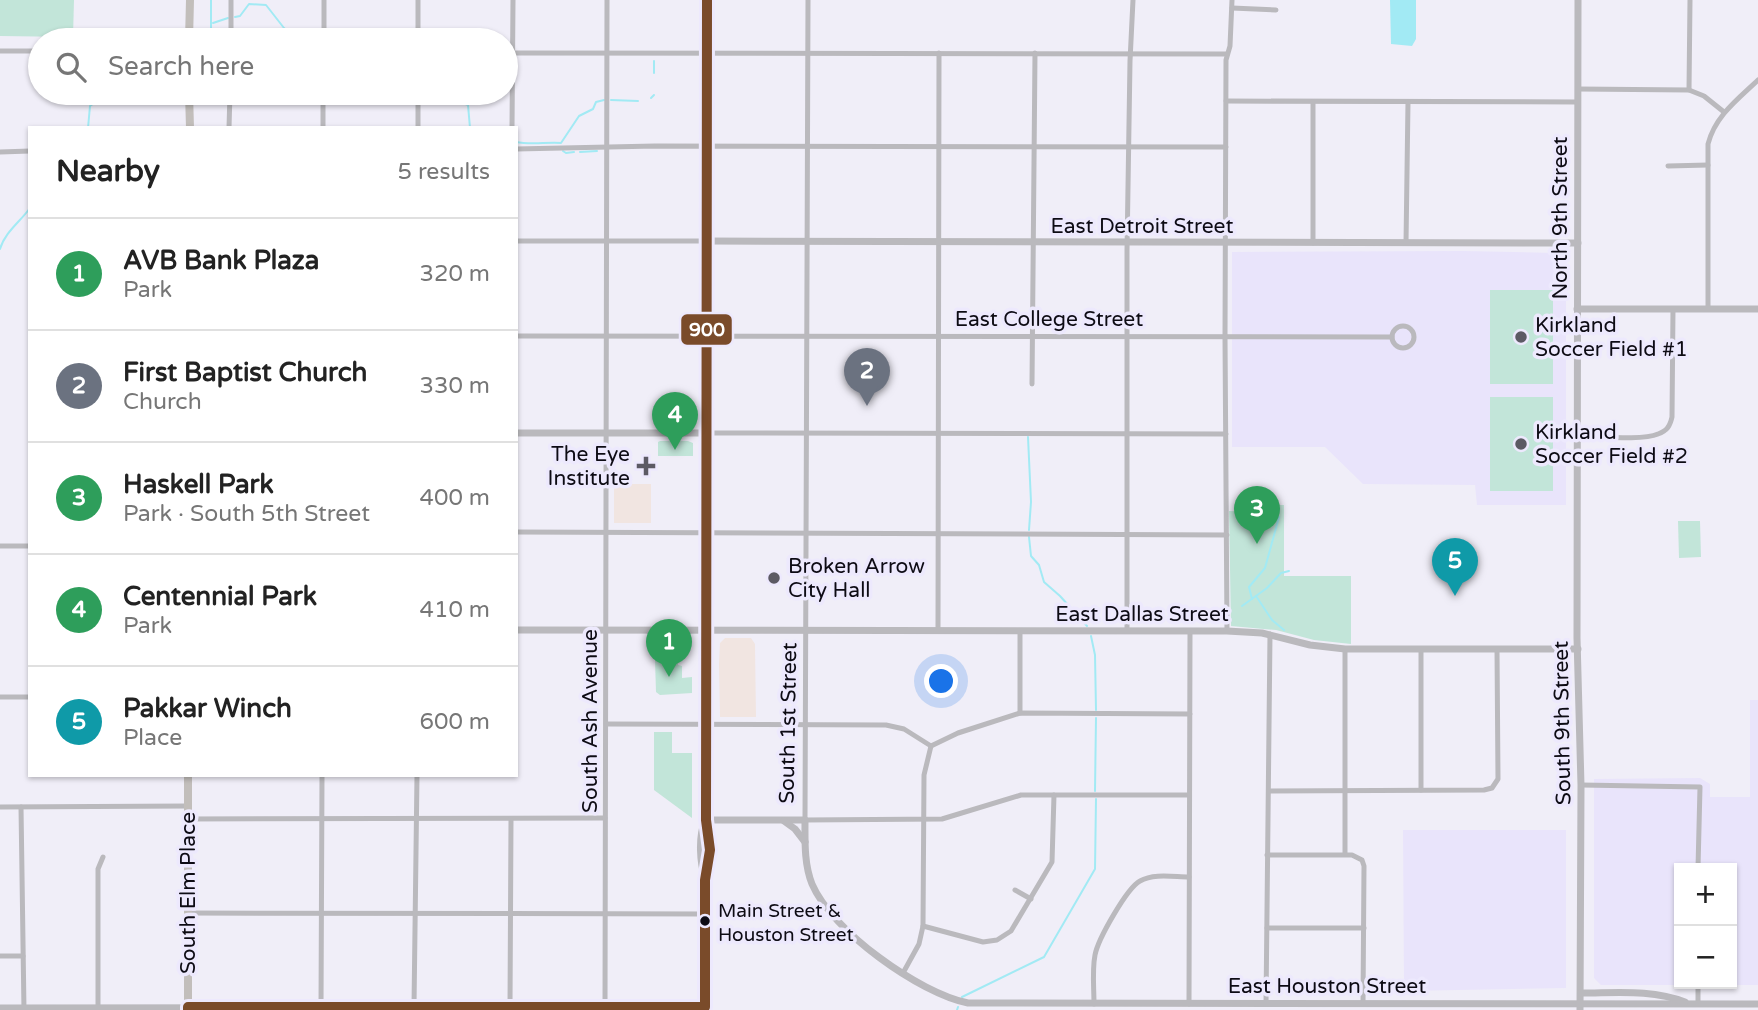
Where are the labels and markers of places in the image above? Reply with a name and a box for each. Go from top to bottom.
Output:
place label: Kirkland Soccer Field #1 [1535,313,1688,362]
marker: Kirkland Soccer Field #1 [1513,329,1529,345]
pin: 2 [844,348,890,406]
pin: 4 [652,392,698,450]
place label: Kirkland Soccer Field #2 [1535,420,1688,469]
marker: Kirkland Soccer Field #2 [1513,436,1529,452]
place label: The Eye Institute [548,442,630,491]
marker: The Eye Institute [636,456,656,476]
pin: 3 [1234,486,1280,544]
pin: 5 [1432,538,1478,596]
place label: Broken Arrow City Hall [788,554,925,603]
marker: Broken Arrow City Hall [766,570,782,586]
pin: 1 [646,619,692,677]
place label: Main Street & Houston Street [718,900,854,946]
marker: Main Street & Houston Street [698,914,712,928]

